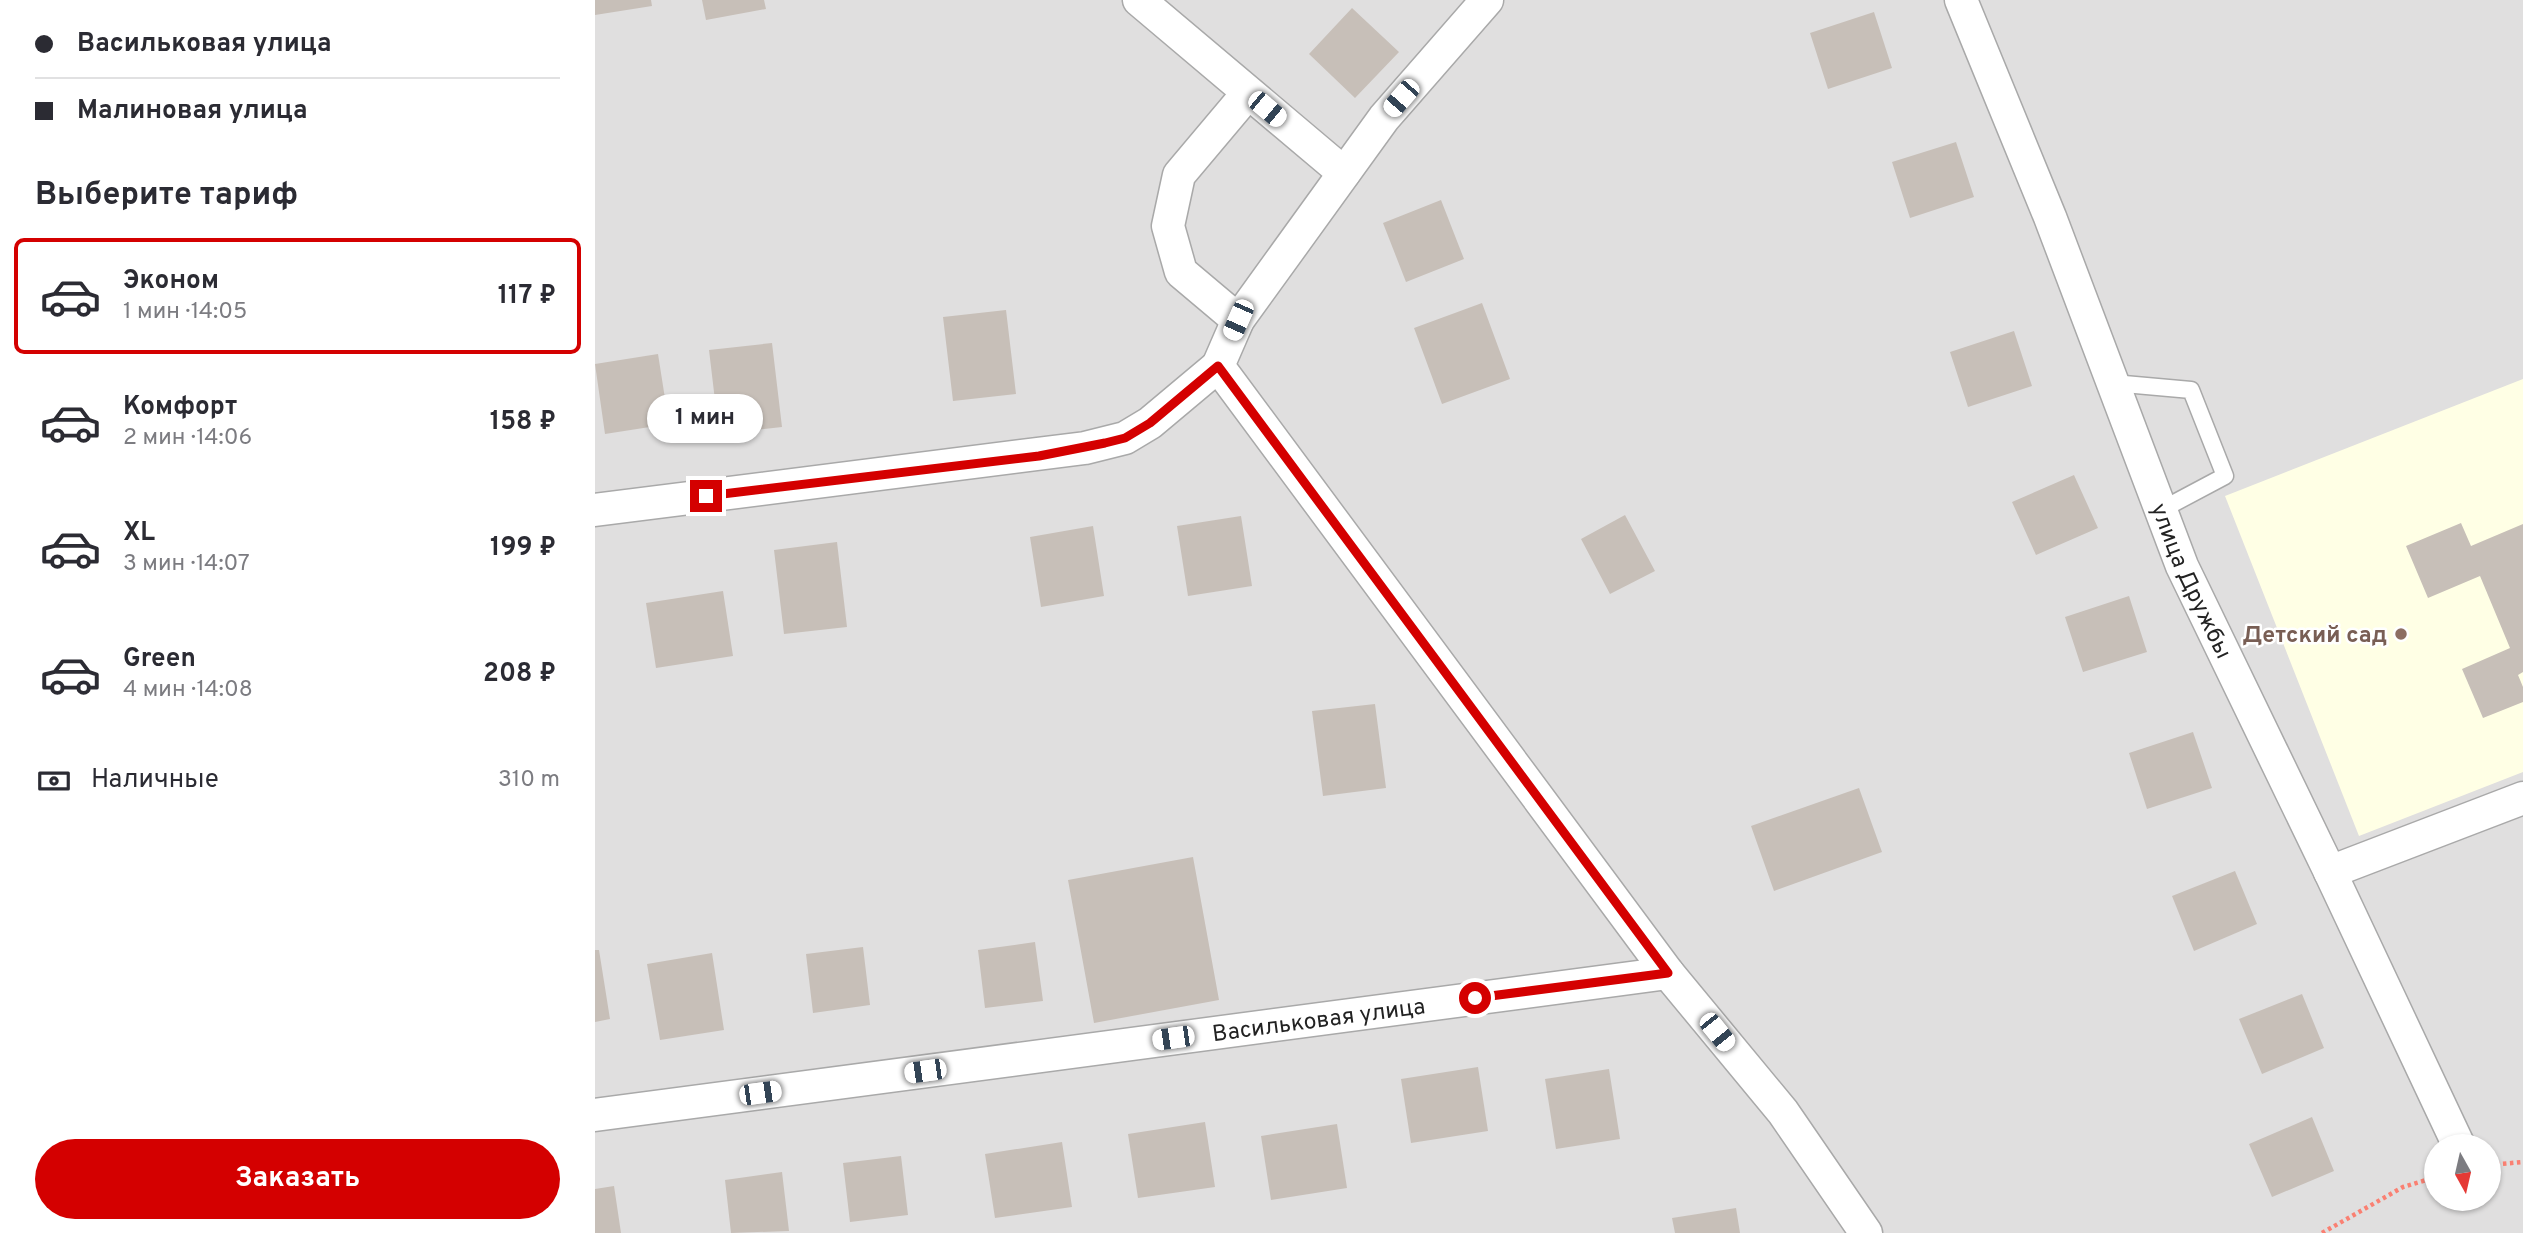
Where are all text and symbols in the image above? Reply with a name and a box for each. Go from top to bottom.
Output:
text: Васильковая улица [77,28,332,61]
car [1380,75,1423,121]
car [1245,87,1290,131]
text: Малиновая улица [77,95,307,128]
text: Выберите тариф [35,176,298,216]
icon: car [39,265,102,328]
text: Эконом [123,265,219,298]
text: 117 ₽ [498,280,556,313]
car [1220,297,1257,343]
text: 1 мин · 14:05 [123,298,247,327]
icon: car [39,391,102,454]
text: Комфорт [123,391,237,424]
callout: 1 мин [648,394,764,444]
text: 1 мин [675,404,735,433]
text: 158 ₽ [490,406,556,439]
text: 2 мин · 14:06 [123,424,252,453]
route end [690,480,722,512]
street label: улица Дружбы [2143,500,2237,664]
icon: car [39,517,102,580]
text: XL [123,517,155,550]
text: 199 ₽ [490,532,556,565]
text: 3 мин · 14:07 [123,550,250,579]
place label: Детский сад [2242,622,2387,651]
marker: Детский сад [2393,626,2409,642]
icon: car [39,643,102,706]
text: Green [123,643,196,676]
text: 208 ₽ [483,658,556,691]
text: 4 мин · 14:08 [123,676,253,705]
icon: cash [35,762,73,800]
text: Наличные [91,764,219,797]
text: 310 m [498,766,560,795]
route start [1459,982,1491,1014]
street label: Васильковая улица [1211,993,1427,1050]
car [1696,1009,1739,1055]
car [1151,1025,1196,1051]
car [903,1058,948,1084]
car [738,1080,783,1106]
north arrow [2424,1134,2501,1211]
map controls [2424,1134,2501,1211]
button: Заказать [35,1139,560,1219]

